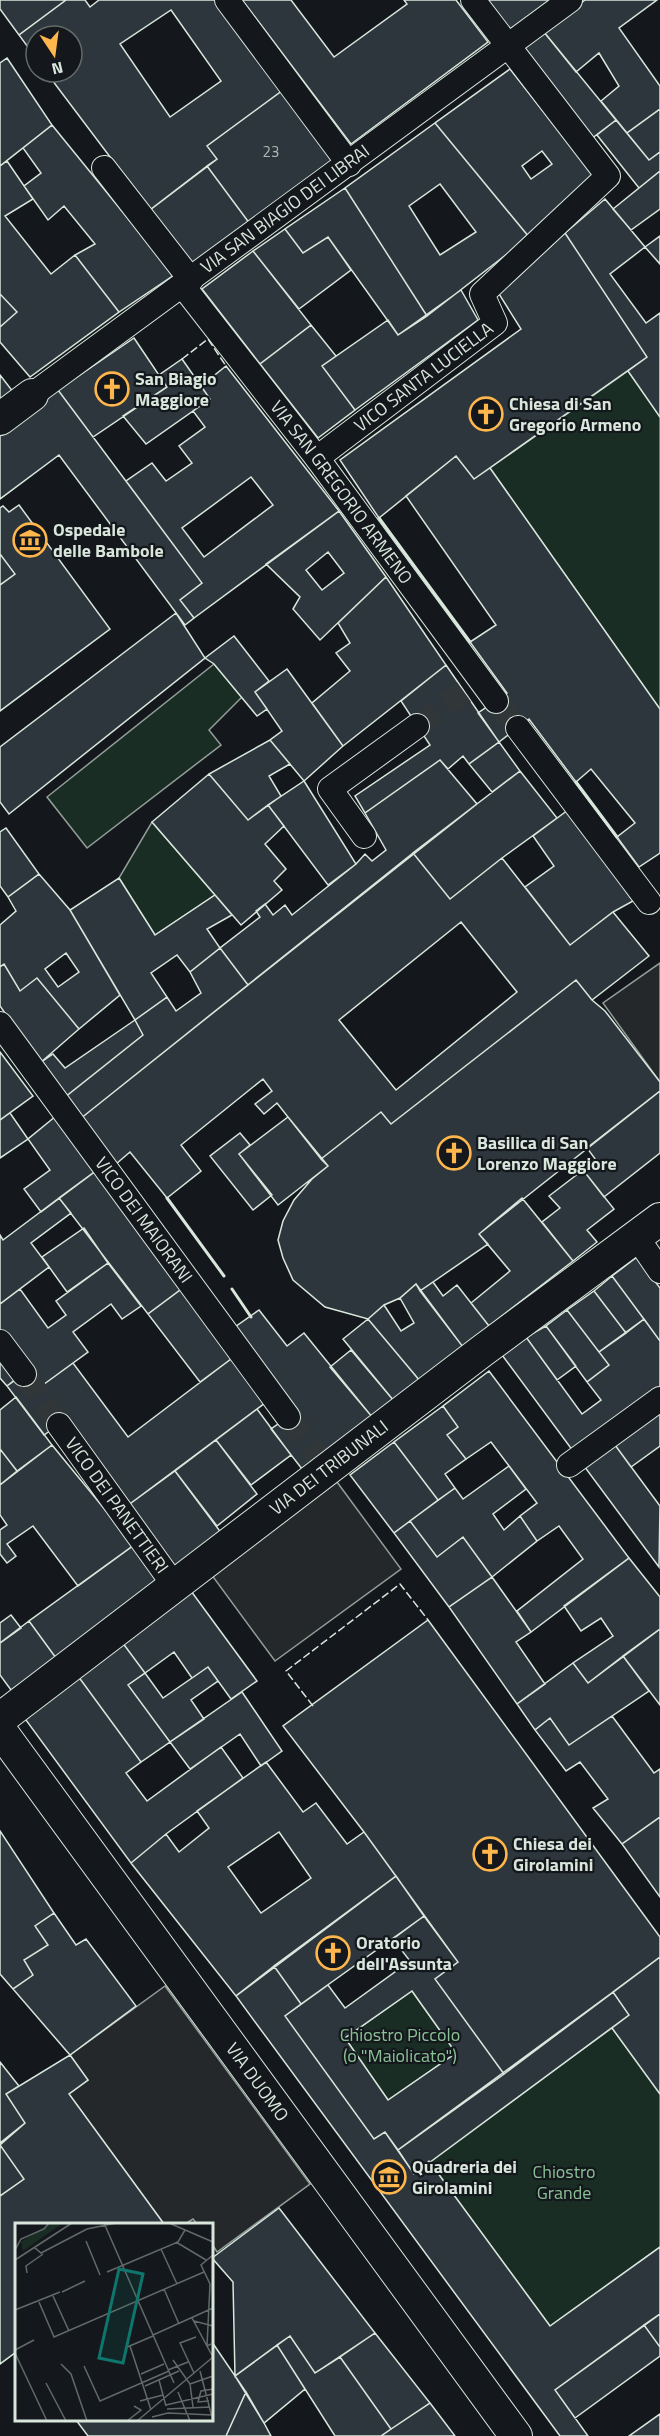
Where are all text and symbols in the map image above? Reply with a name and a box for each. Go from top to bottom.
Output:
north arrow [24,24,84,84]
text: N [49,56,65,82]
street label: VIA SAN BIAGIO DEI LIBRAI [195,138,375,280]
house number: 23 [263,140,279,163]
street label: VICO SANTA LUCIELLA [348,315,499,438]
place label: San Biagio Maggiore [135,365,217,413]
church icon: San Biagio Maggiore [94,371,130,407]
place label: Chiesa di San Gregorio Armeno [509,390,641,438]
street label: VIA SAN GREGORIO ARMENO [264,394,419,589]
church icon: Chiesa di San Gregorio Armeno [468,396,504,432]
place label: Ospedale delle Bambole [53,516,164,564]
museum icon: Ospedale delle Bambole [12,522,48,558]
place label: Basilica di San Lorenzo Maggiore [477,1129,617,1177]
church icon: Basilica di San Lorenzo Maggiore [436,1135,472,1171]
street label: VICO DEI MAIORANI [89,1151,200,1289]
street label: VIA DEI TRIBUNALI [264,1413,394,1522]
street label: VICO DEI PANETTIERI [59,1431,176,1579]
place label: Chiesa dei Girolamini [513,1830,593,1878]
church icon: Chiesa dei Girolamini [472,1836,508,1872]
place label: Oratorio dell'Assunta [356,1929,452,1977]
church icon: Oratorio dell'Assunta [315,1935,351,1971]
park label: Chiostro Piccolo (o "Maiolicato") [340,2021,460,2069]
street label: VIA DUOMO [220,2037,296,2127]
place label: Quadreria dei Girolamini [412,2153,517,2201]
park label: Chiostro Grande [532,2158,596,2206]
museum icon: Quadreria dei Girolamini [371,2159,407,2195]
inset map [15,2223,213,2421]

